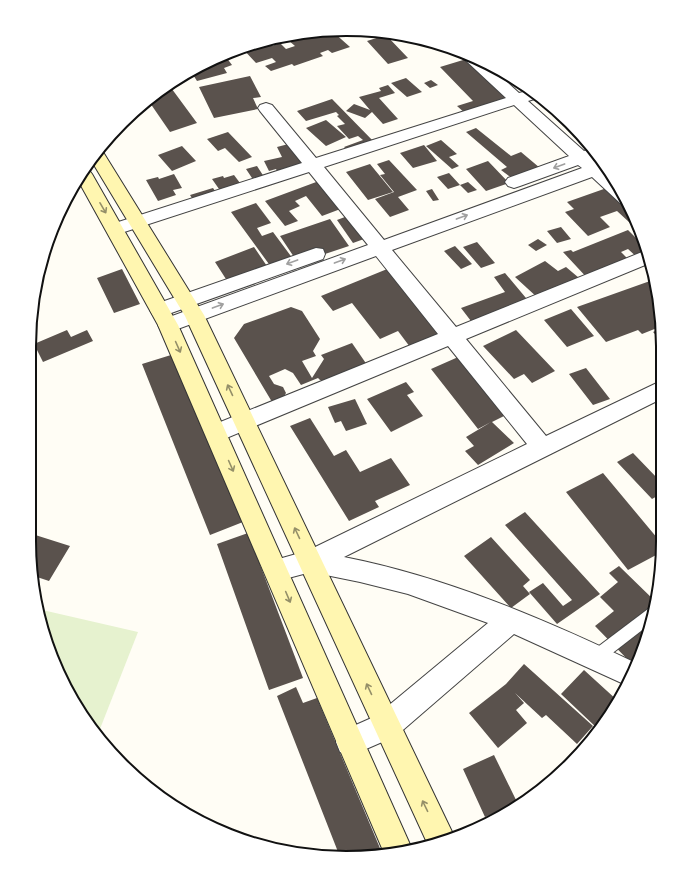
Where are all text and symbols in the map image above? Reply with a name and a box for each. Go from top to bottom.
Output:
one-way arrow [552,163,565,170]
one-way arrow [99,202,107,214]
one-way arrow [456,213,469,220]
one-way arrow [333,257,345,265]
one-way arrow [286,259,298,267]
one-way arrow [211,302,224,309]
one-way arrow [175,340,182,352]
one-way arrow [226,384,233,396]
one-way arrow [227,459,235,471]
one-way arrow [293,527,300,539]
one-way arrow [285,591,293,603]
one-way arrow [365,683,372,695]
one-way arrow [421,801,428,813]

